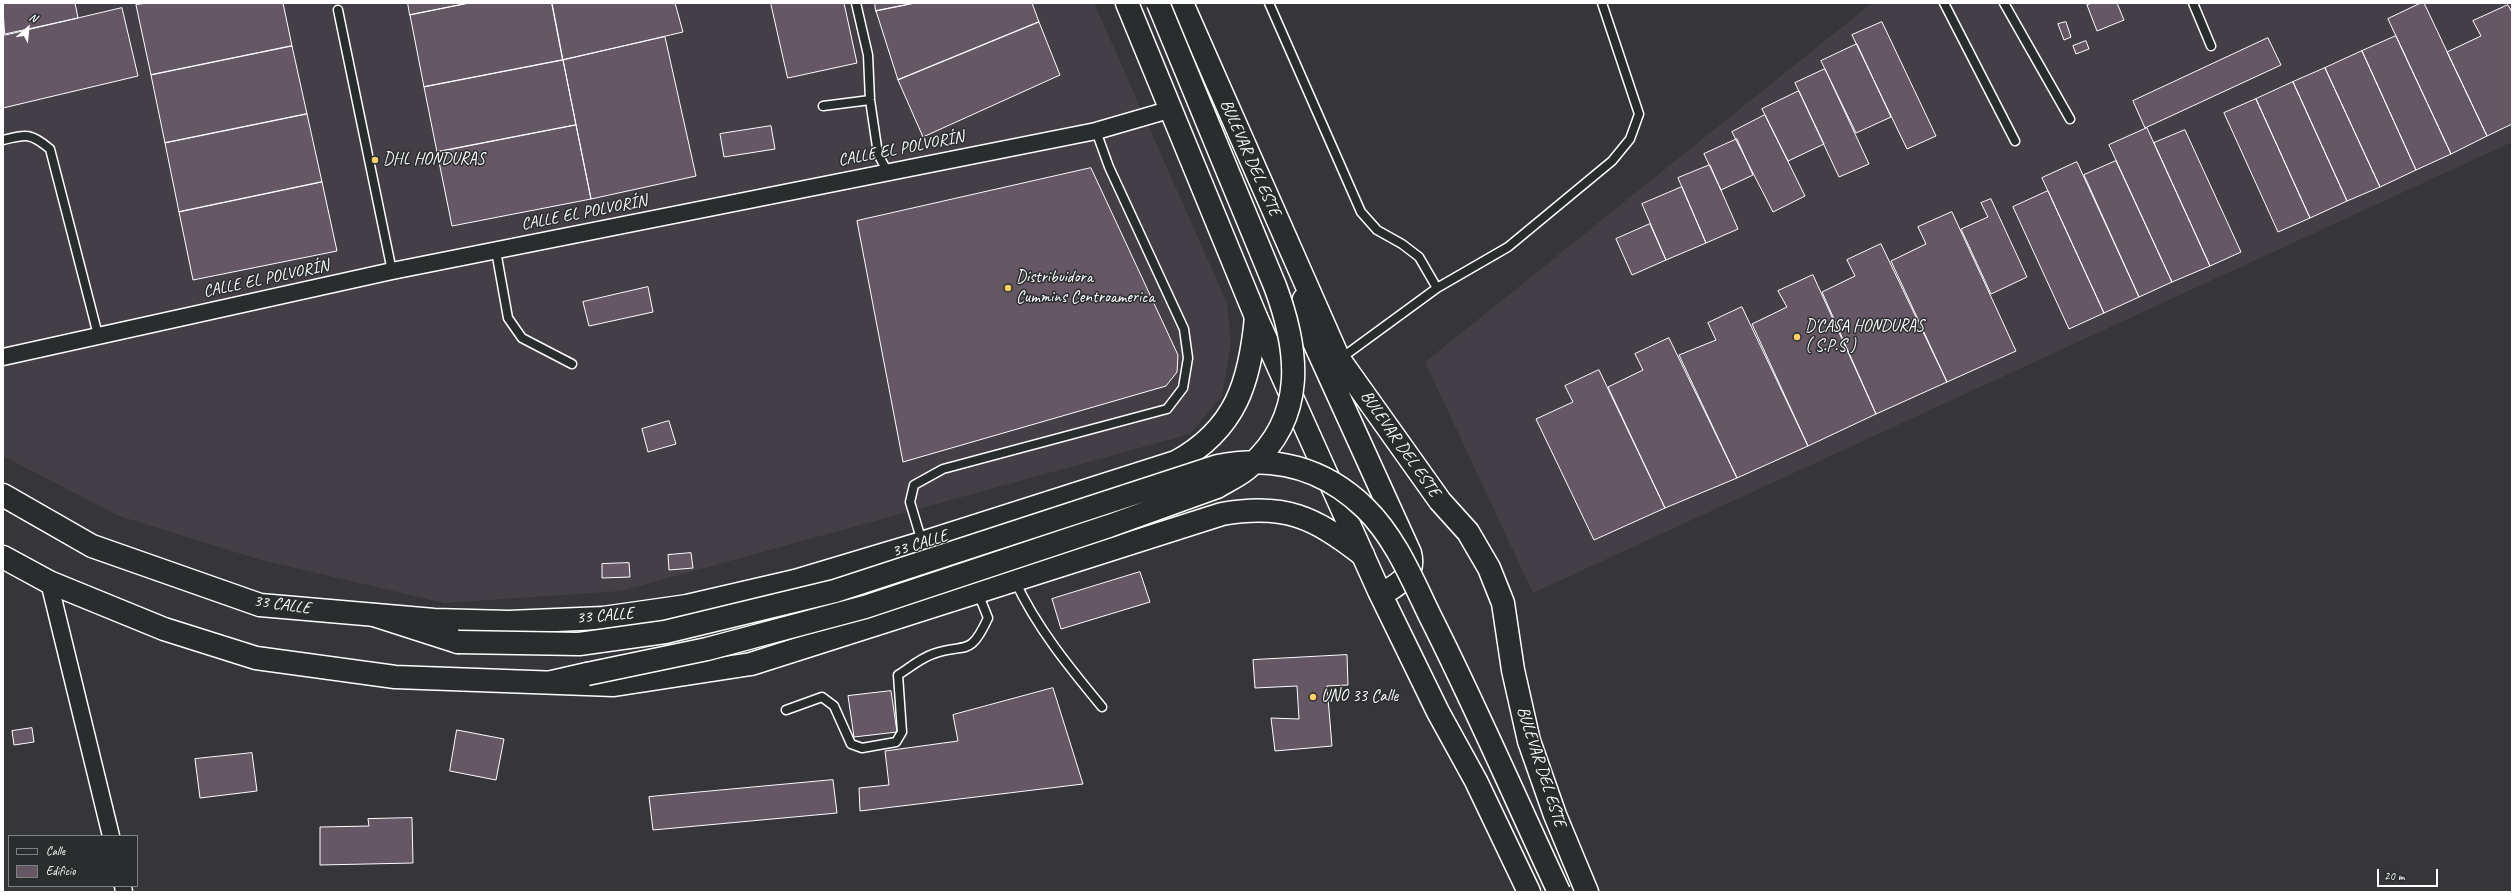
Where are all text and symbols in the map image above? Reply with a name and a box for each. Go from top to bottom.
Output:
north arrow [8,8,48,48]
text: N [27,10,40,25]
street label: BULEVAR DEL ESTE [1215,97,1285,219]
street label: CALLE EL POLVORÍN [836,127,966,171]
place label: DHL HONDURAS [383,150,485,170]
marker: DHL HONDURAS [370,155,380,165]
street label: CALLE EL POLVORÍN [519,191,649,235]
street label: CALLE EL POLVORÍN [201,256,331,302]
place label: Distribuidora Cummins Centroamerica [1016,268,1154,308]
marker: Distribuidora Cummins Centroamerica [1003,283,1013,293]
place label: D'CASA HONDURAS ( S.P.S ) [1805,317,1924,357]
marker: D'CASA HONDURAS ( S.P.S ) [1792,332,1802,342]
street label: BULEVAR DEL ESTE [1356,387,1444,501]
street label: 33 CALLE [890,526,950,562]
street label: 33 CALLE [252,591,312,619]
street label: 33 CALLE [576,603,634,629]
place label: UNO 33 Calle [1321,687,1398,707]
marker: UNO 33 Calle [1308,692,1318,702]
street label: BULEVAR DEL ESTE [1512,704,1570,830]
legend [8,835,138,887]
text: Calle [46,843,65,859]
scale bar [2379,861,2440,887]
text: Edificio [46,863,76,879]
text: 20 m [2384,868,2404,884]

